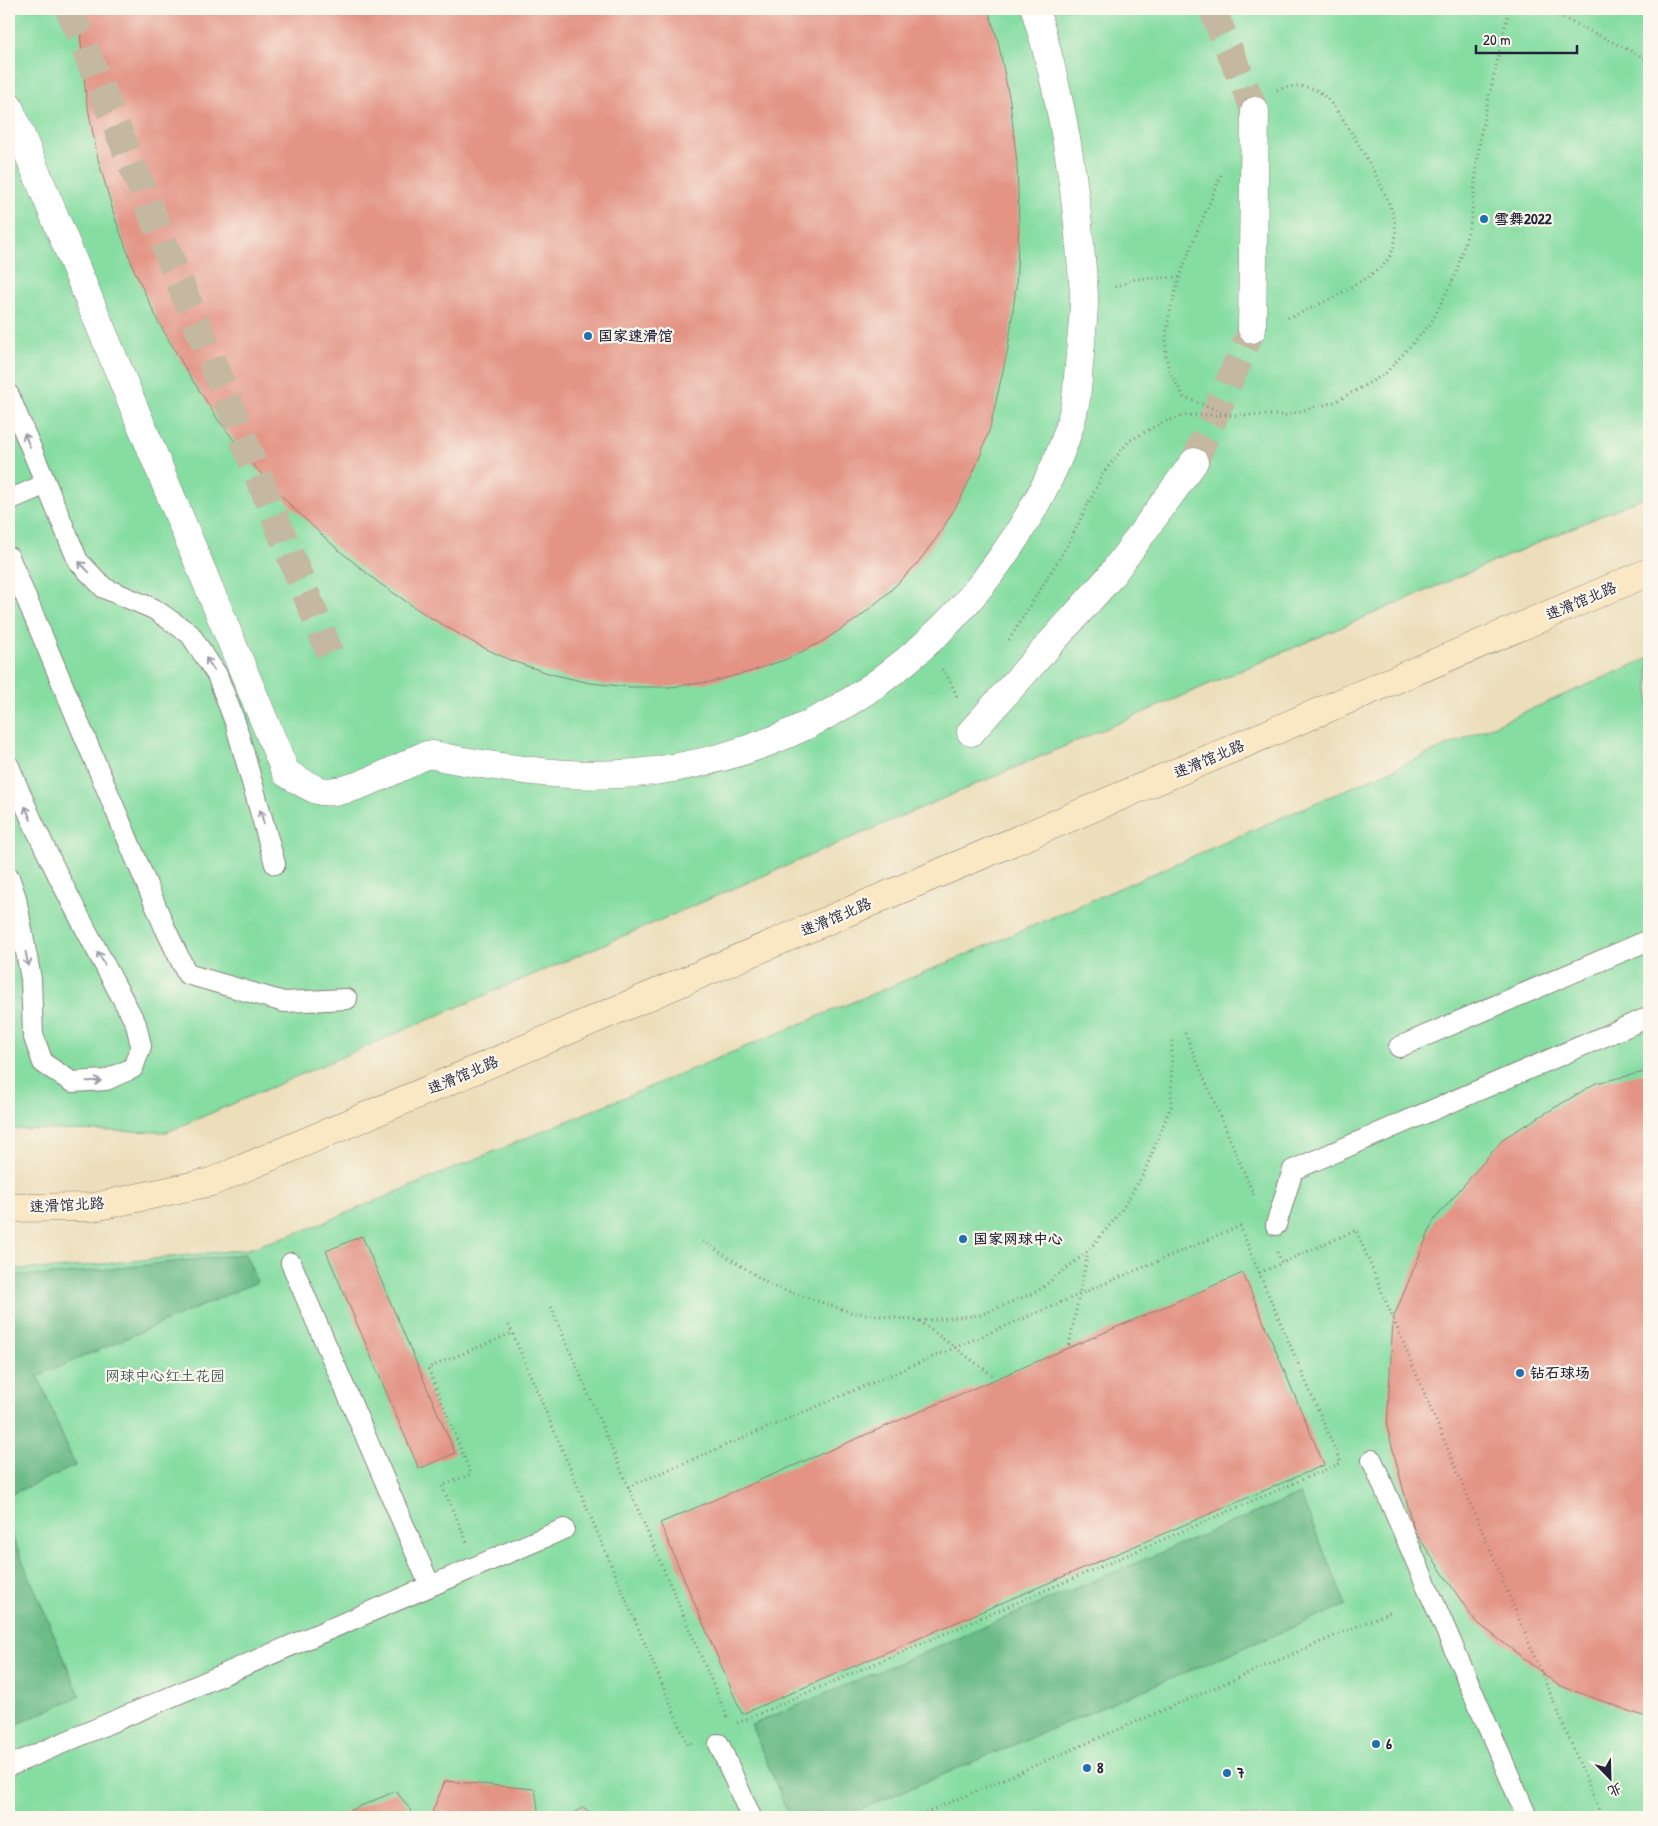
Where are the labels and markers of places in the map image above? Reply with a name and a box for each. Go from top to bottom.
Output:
place label: 雪舞2022 [1494,208,1553,229]
marker: 雪舞2022 [1478,213,1490,225]
place label: 国家速滑馆 [598,325,673,346]
marker: 国家速滑馆 [582,330,594,342]
place label: 国家网球中心 [973,1228,1063,1249]
marker: 国家网球中心 [957,1233,969,1245]
place label: 钻石球场 [1530,1362,1590,1383]
marker: 钻石球场 [1514,1367,1526,1379]
place label: 6 [1386,1733,1392,1754]
marker: 6 [1370,1738,1382,1750]
place label: 8 [1097,1757,1104,1778]
marker: 8 [1081,1762,1093,1774]
place label: 7 [1236,1762,1245,1783]
marker: 7 [1221,1767,1233,1779]

